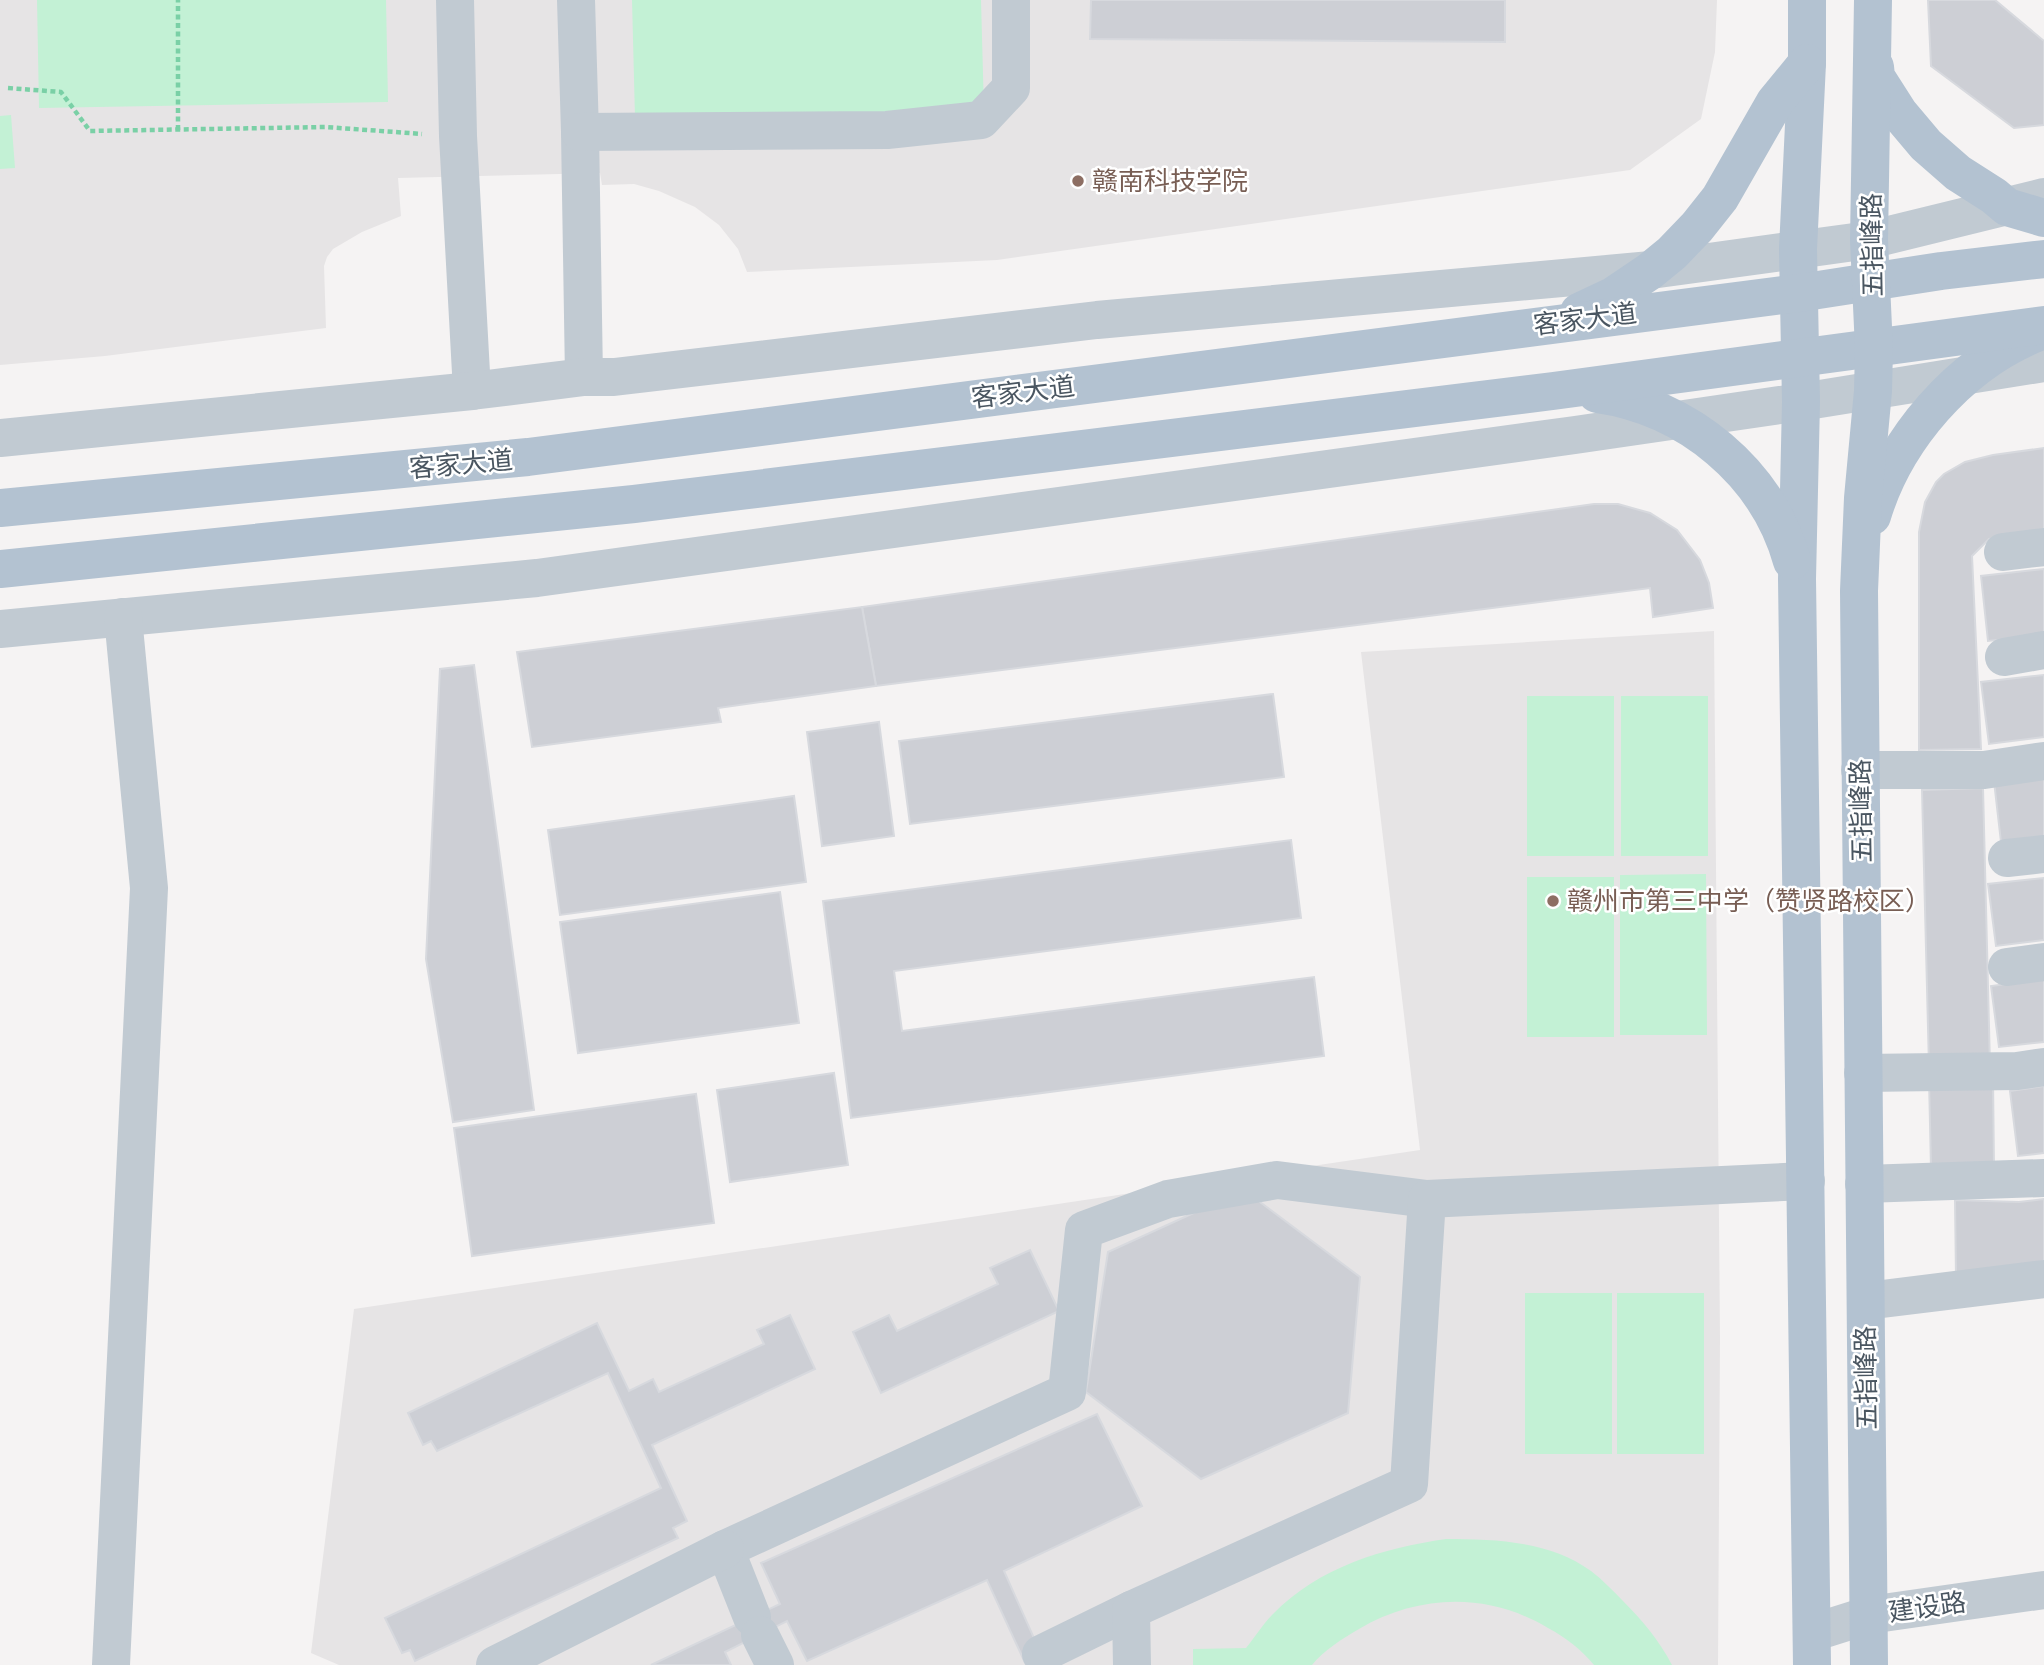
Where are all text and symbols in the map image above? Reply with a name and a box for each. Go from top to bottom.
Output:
place label: 赣南科技学院 [1092,164,1248,198]
marker: 赣南科技学院 [1070,173,1086,189]
street label: 五指峰路 [1854,193,1890,297]
street label: 客家大道 [1531,296,1639,342]
street label: 客家大道 [969,369,1077,415]
street label: 客家大道 [408,443,514,485]
street label: 五指峰路 [1843,759,1879,863]
place label: 赣州市第三中学（赞贤路校区） [1567,884,1931,918]
marker: 赣州市第三中学（赞贤路校区） [1545,893,1561,909]
street label: 五指峰路 [1848,1326,1884,1430]
street label: 建设路 [1886,1585,1968,1629]

